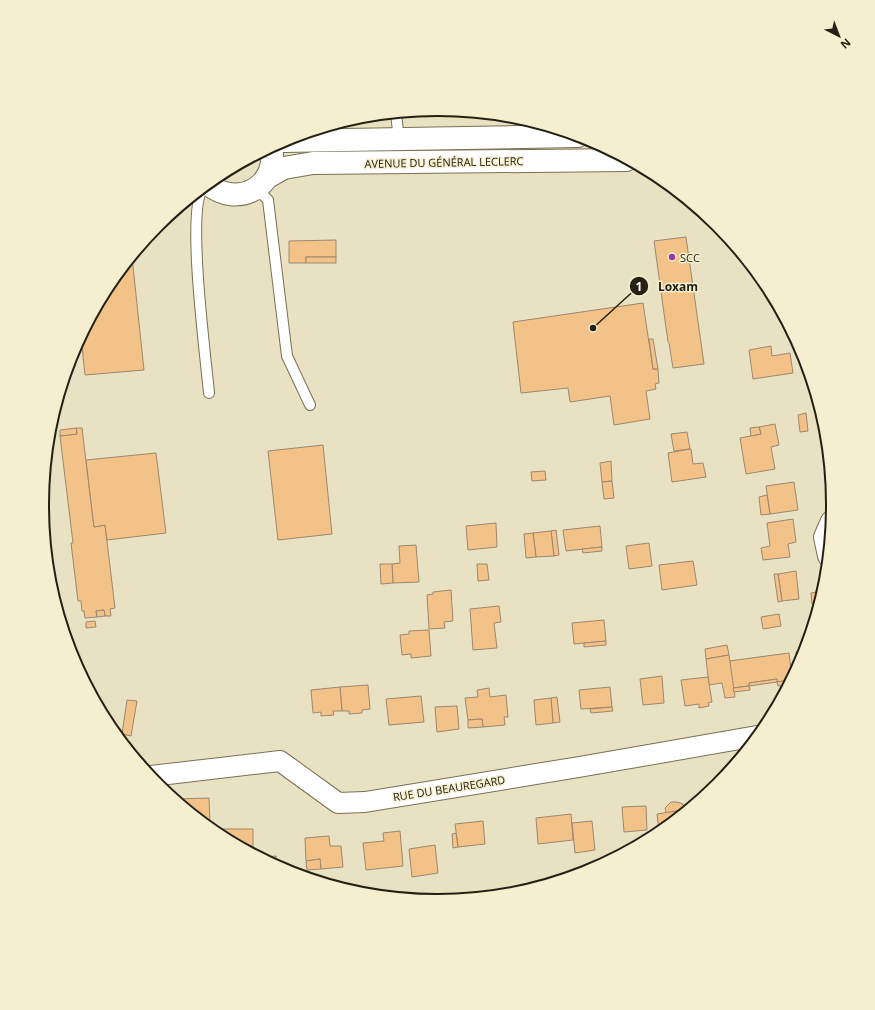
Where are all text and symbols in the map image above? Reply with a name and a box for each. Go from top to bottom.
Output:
north arrow [819,16,859,56]
text: N [838,35,854,52]
street label: AVENUE DU GÉNÉRAL LECLERC [364,153,524,171]
place label: SCC [680,250,700,265]
marker: SCC [667,252,677,262]
callout: Loxam [629,274,706,298]
text: 1 [636,278,642,295]
text: Loxam [658,278,698,295]
street label: RUE DU BEAUREGARD [392,772,506,804]

